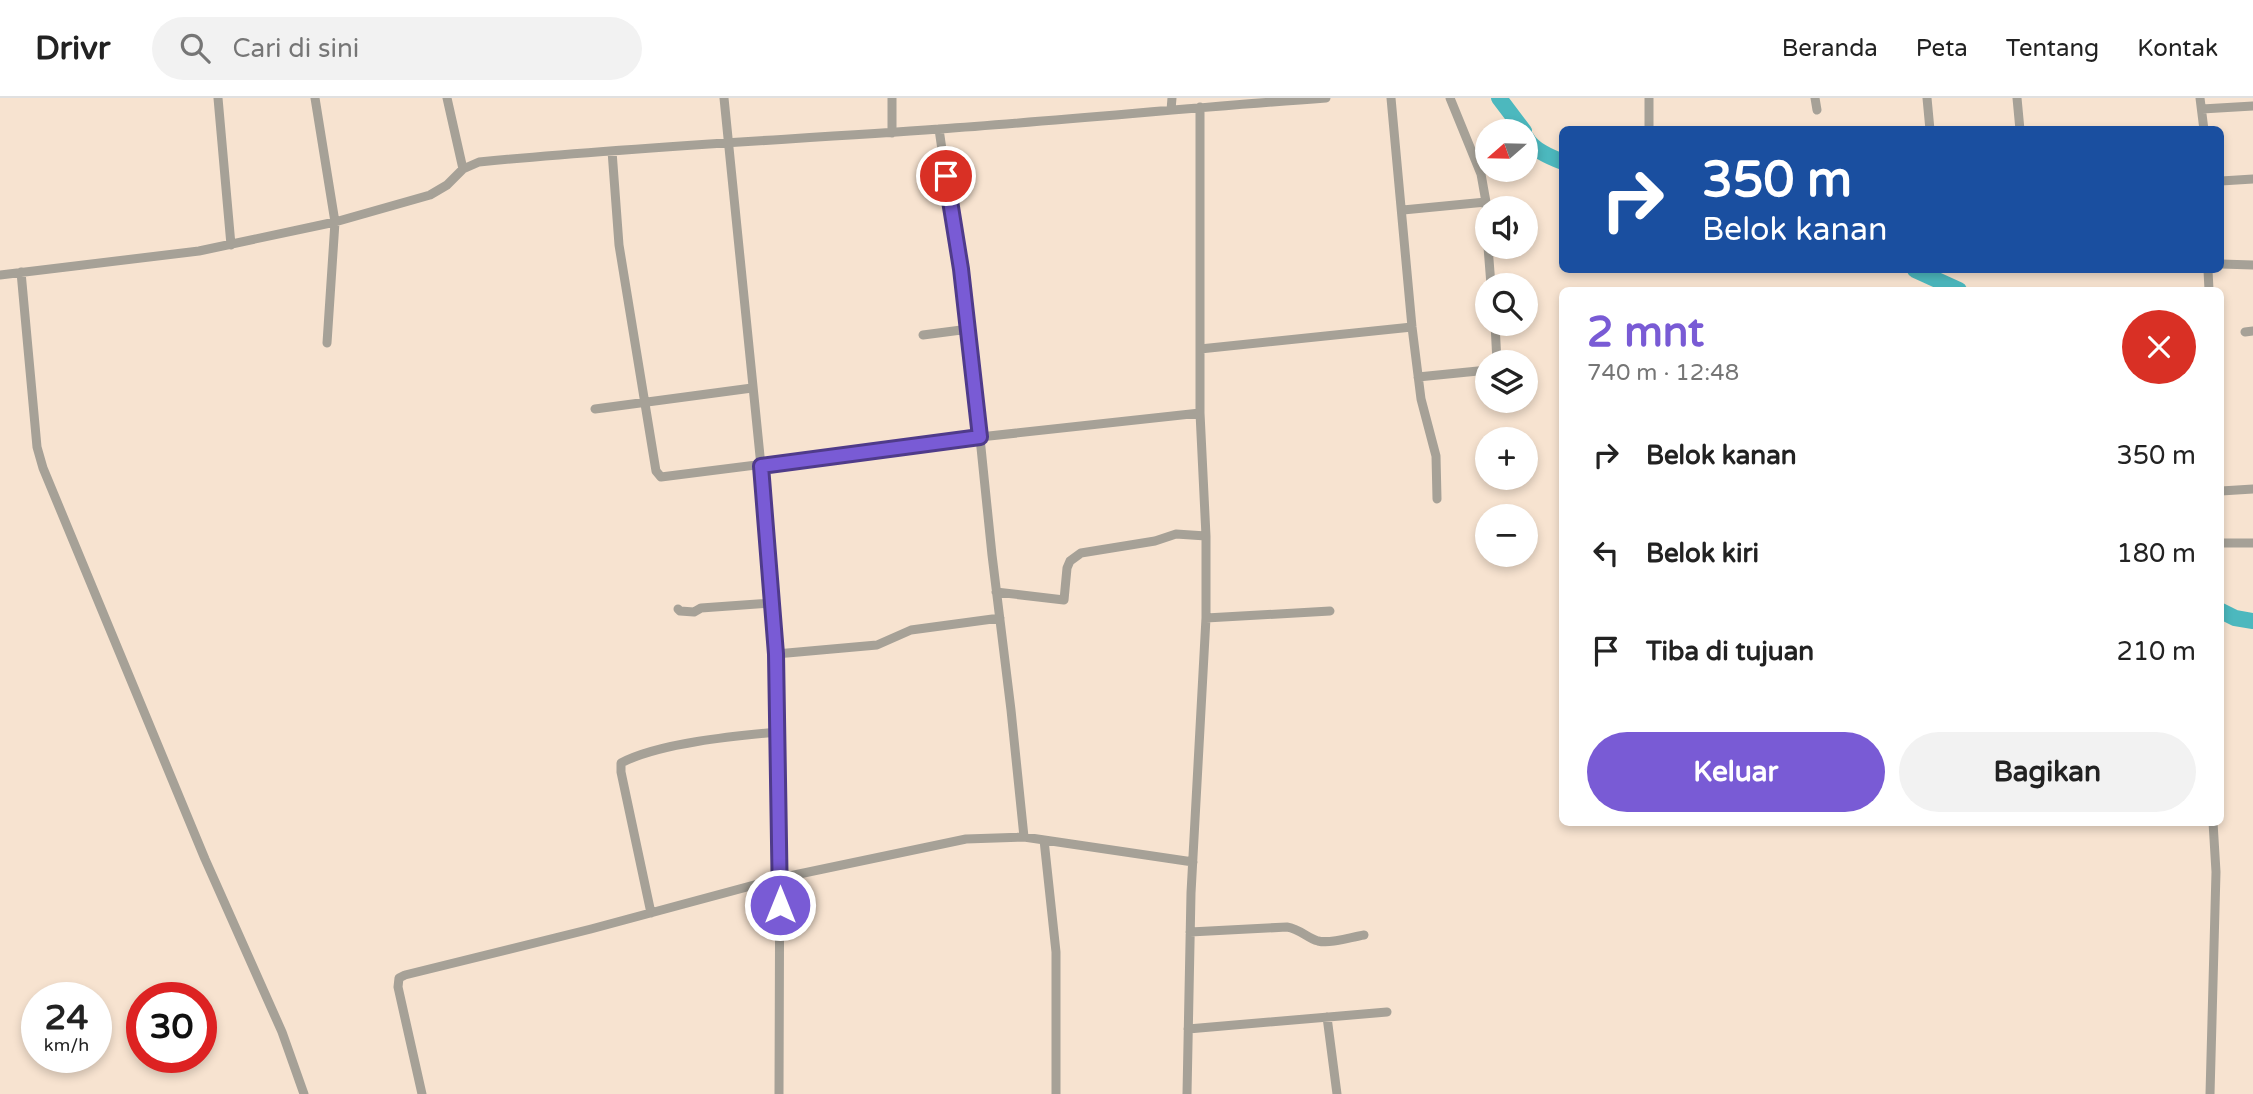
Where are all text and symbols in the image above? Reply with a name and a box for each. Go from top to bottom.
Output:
search box [152,17,642,80]
text: Drivr [35,29,110,68]
icon: search [176,29,214,67]
text: Cari di sini [232,33,359,64]
text: Beranda [1782,34,1878,63]
text: Peta [1916,34,1968,63]
text: Tentang [2006,34,2099,63]
text: Kontak [2137,34,2218,63]
north arrow [1475,119,1538,182]
map controls [1475,119,1538,567]
pin [916,146,976,206]
text: 350 m [1702,151,1852,210]
icon: right [1587,154,1678,245]
icon: arrive [927,157,965,195]
button: sound [1475,196,1538,259]
text: Belok kanan [1702,211,1887,249]
button: search [1475,273,1538,336]
text: 2 mnt [1587,307,1704,358]
button: close [2122,310,2196,384]
button: layers [1475,350,1538,413]
text: 740 m · 12:48 [1587,359,1739,387]
button: + [1475,427,1538,490]
icon: right [1587,436,1625,474]
text: Belok kanan [1646,440,1797,471]
text: 350 m [2116,440,2196,471]
button: − [1475,504,1538,567]
icon: left [1587,534,1625,572]
text: Belok kiri [1646,538,1759,569]
text: 180 m [2116,538,2196,569]
icon: arrive [1587,632,1625,670]
text: Tiba di tujuan [1646,636,1814,667]
text: 210 m [2116,636,2196,667]
button: Keluar [1587,732,1885,812]
button: Bagikan [1899,732,2196,812]
position arrow [743,868,817,942]
speed limit sign: 30 [126,982,217,1073]
text: 24 [45,997,88,1039]
text: km/h [44,1034,89,1056]

